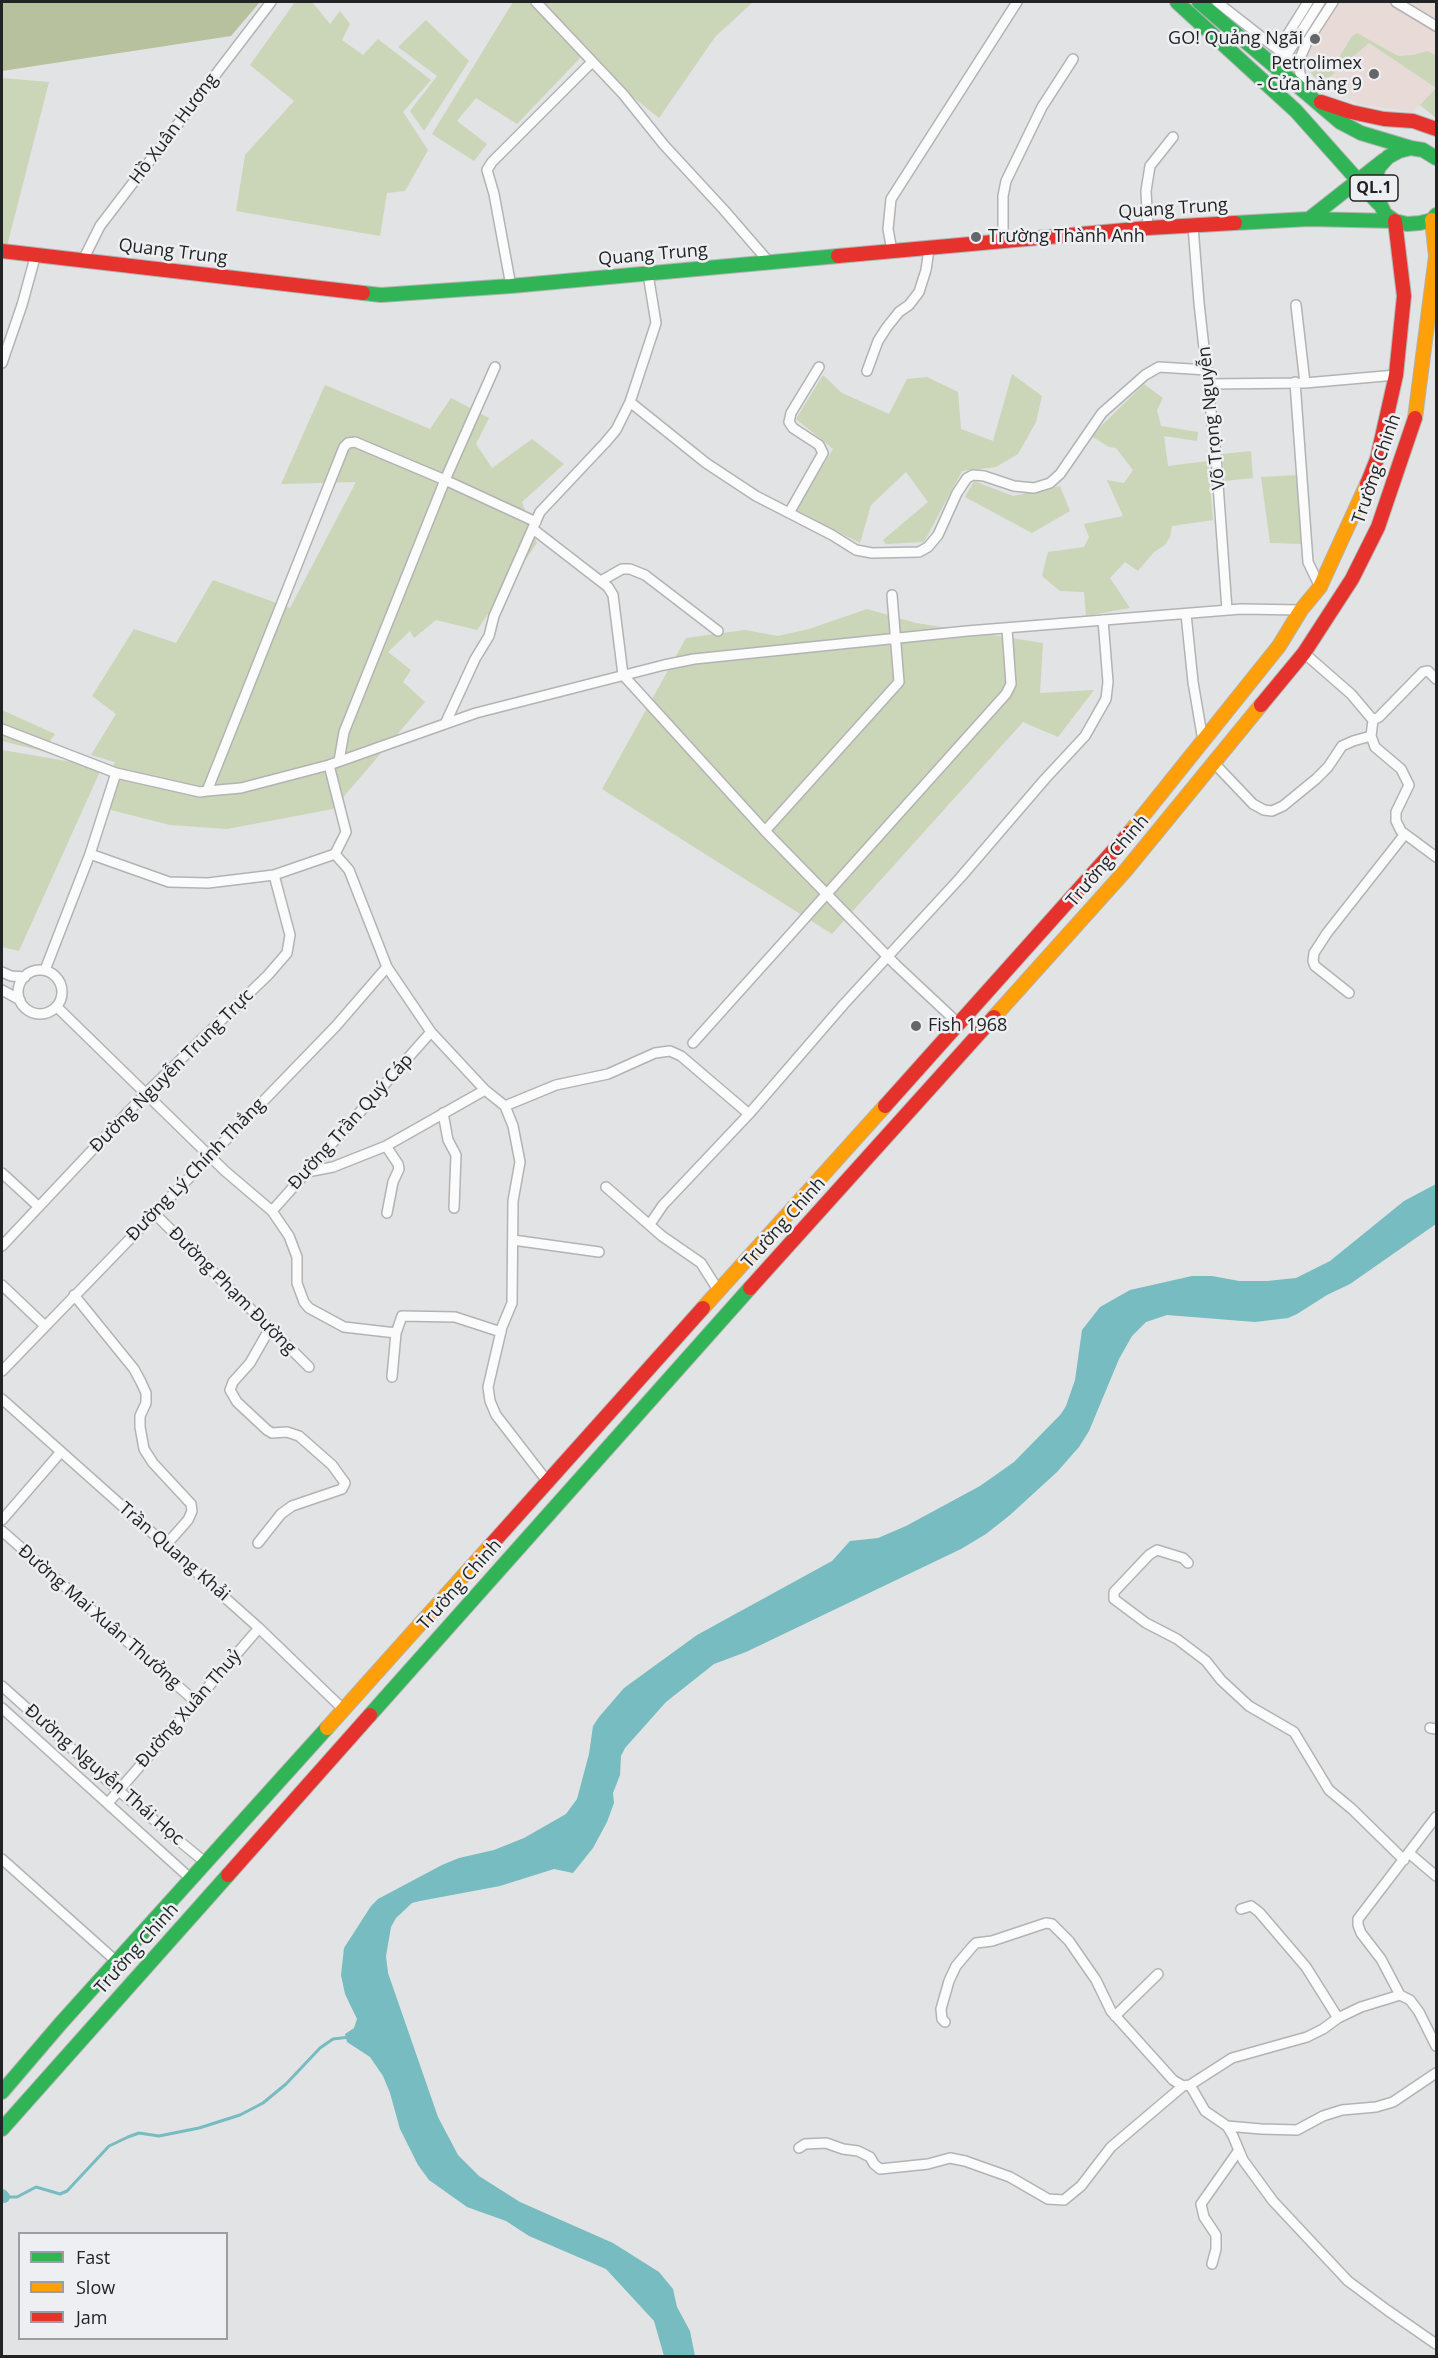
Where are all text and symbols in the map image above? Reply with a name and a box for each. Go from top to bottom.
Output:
place label: GO! Quảng Ngãi [1168,28,1303,50]
marker: GO! Quảng Ngãi [1308,32,1322,46]
place label: Petrolimex - Cửa hàng 9 [1257,53,1362,96]
marker: Petrolimex - Cửa hàng 9 [1367,67,1381,81]
street label: Hồ Xuân Hương [125,69,223,189]
road number: QL.1 [1350,175,1398,201]
street label: Quang Trung [1118,194,1228,224]
place label: Trường Thành Anh [988,226,1145,248]
marker: Trường Thành Anh [969,230,983,244]
street label: Quang Trung [117,235,229,269]
street label: Quang Trung [597,239,709,271]
street label: Võ Trọng Nguyễn [1194,345,1230,491]
street label: Trường Chinh [1348,411,1406,527]
street label: Trường Chinh [1062,811,1154,911]
street label: Đường Nguyễn Trung Trực [86,985,258,1157]
place label: Fish 1968 [928,1015,1007,1037]
marker: Fish 1968 [909,1019,923,1033]
street label: Đường Trần Quý Cáp [284,1050,418,1194]
street label: Đường Lý Chính Thắng [122,1094,270,1246]
street label: Trường Chinh [738,1173,830,1273]
street label: Đường Phạm Đường [164,1223,300,1359]
street label: Trần Quang Khải [114,1498,234,1606]
street label: Trường Chinh [414,1535,506,1635]
street label: Đường Mai Xuân Thưởng [13,1540,185,1694]
street label: Đường Xuân Thuỷ [132,1645,246,1773]
street label: Đường Nguyễn Thái Học [20,1700,188,1850]
street label: Trường Chinh [91,1899,183,1999]
legend [18,2232,228,2340]
text: Fast [76,2245,110,2269]
text: Slow [76,2275,115,2299]
text: Jam [76,2305,108,2329]

